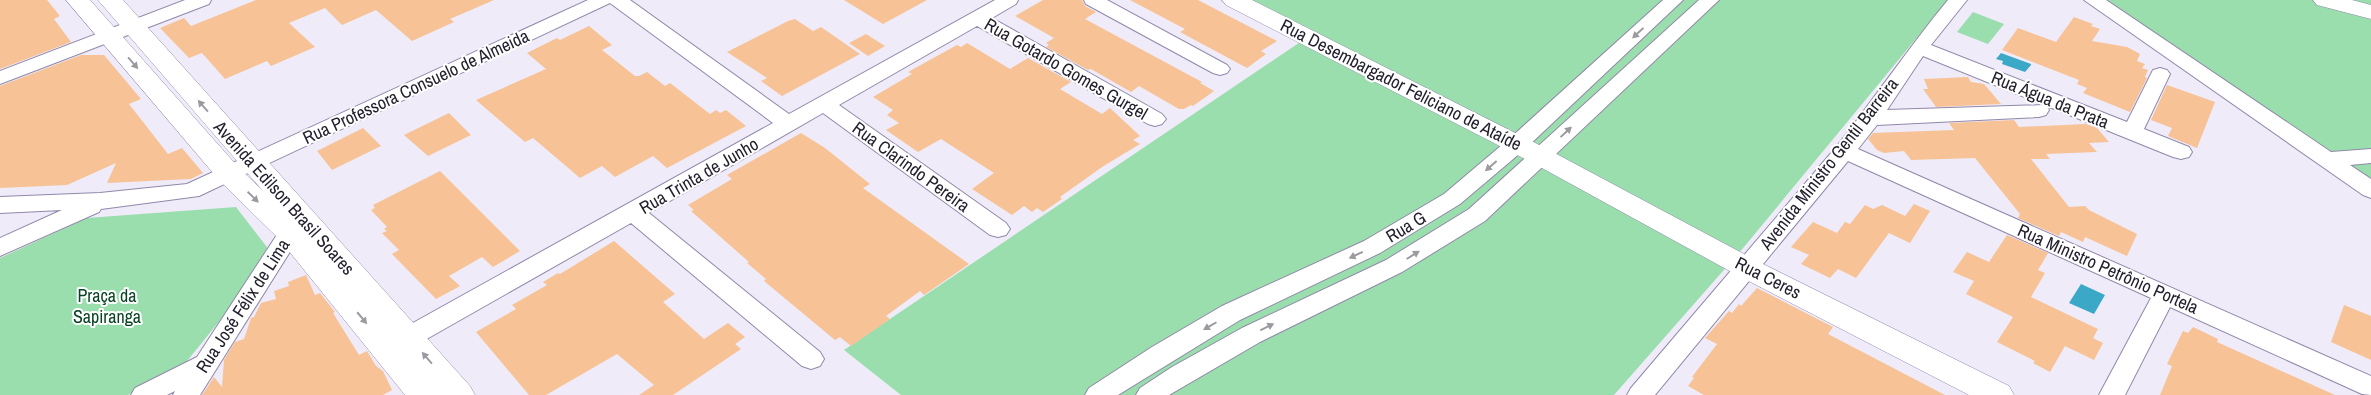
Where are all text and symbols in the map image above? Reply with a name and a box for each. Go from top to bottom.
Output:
street label: Rua Gotardo Gomes Gurgel [980,12,1152,126]
street label: Rua Desembargador Feliciano de Ataíde [1276,13,1526,156]
street label: Rua Professora Consuelo de Almeida [299,23,533,150]
one-way arrow [1632,27,1644,39]
one-way arrow [127,57,139,69]
street label: Rua Água da Prata [1988,65,2113,134]
street label: Avenida Ministro Gentil Barreira [1753,72,1904,256]
one-way arrow [197,100,208,113]
street label: Avenida Edilson Brasil Soares [208,114,361,280]
street label: Rua Clarindo Pereira [848,115,975,218]
one-way arrow [1560,126,1572,138]
street label: Rua Trinta de Junho [635,131,763,220]
one-way arrow [1485,160,1498,171]
one-way arrow [247,191,259,203]
street label: Rua G [1381,205,1430,248]
street label: Rua Ministro Petrônio Portela [2014,217,2202,320]
street label: Rua José Félix de Lima [190,234,295,378]
one-way arrow [1406,250,1419,259]
street label: Rua Ceres [1731,250,1805,305]
one-way arrow [1349,251,1363,259]
park label: Praça da Sapiranga [73,283,141,329]
one-way arrow [356,311,367,324]
one-way arrow [1204,321,1217,330]
one-way arrow [1260,323,1274,331]
one-way arrow [421,353,433,365]

